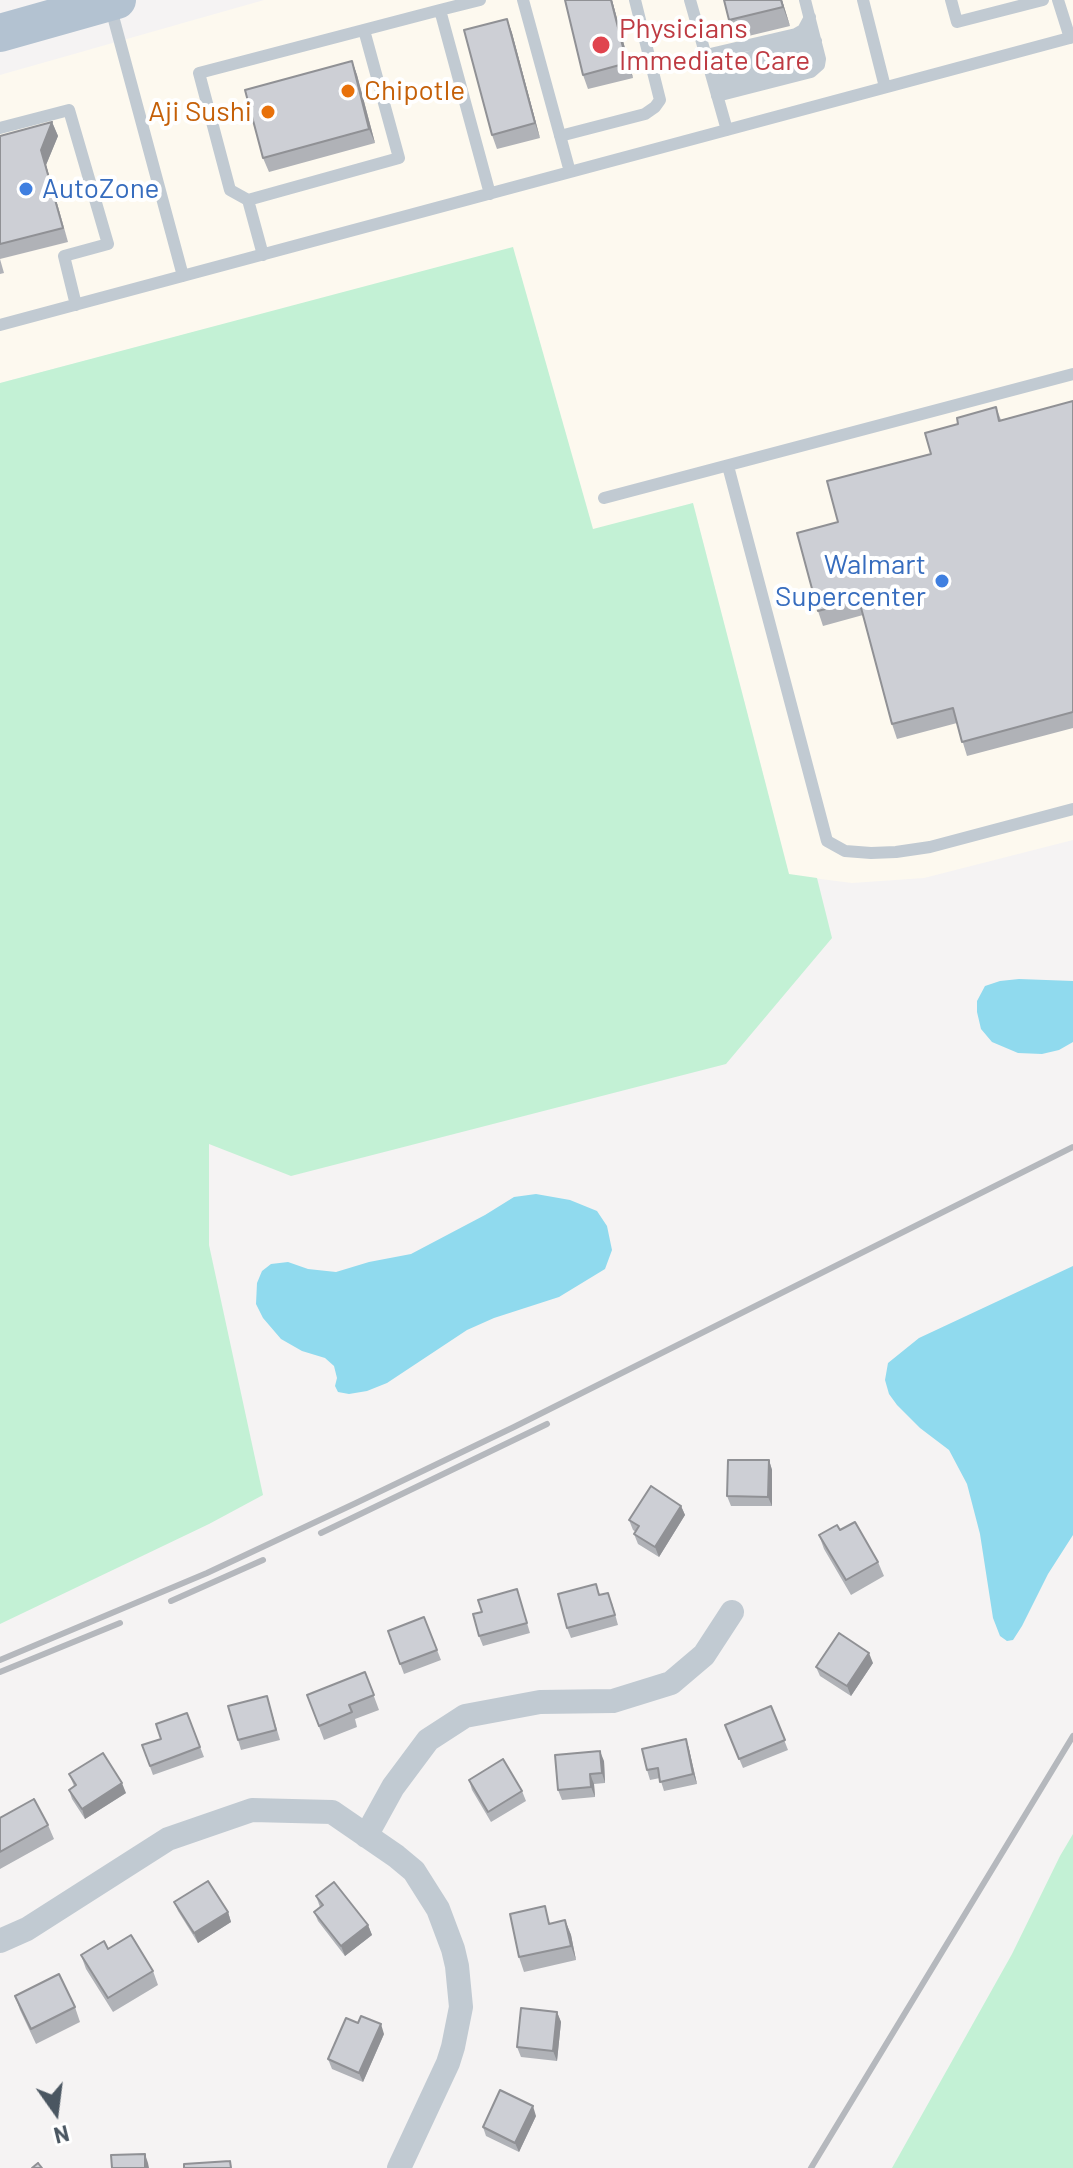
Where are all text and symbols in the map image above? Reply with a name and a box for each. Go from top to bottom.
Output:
place label: Physicians Immediate Care [619,12,810,78]
marker: Physicians Immediate Care [590,34,612,56]
place label: Chipotle [364,74,465,108]
marker: Chipotle [339,82,357,100]
place label: Aji Sushi [148,95,252,129]
marker: Aji Sushi [259,103,277,121]
place label: AutoZone [42,172,159,206]
marker: AutoZone [17,180,35,198]
place label: Walmart Supercenter [775,548,926,614]
marker: Walmart Supercenter [933,572,951,590]
north arrow [16,2072,96,2152]
text: N [52,2121,72,2150]

